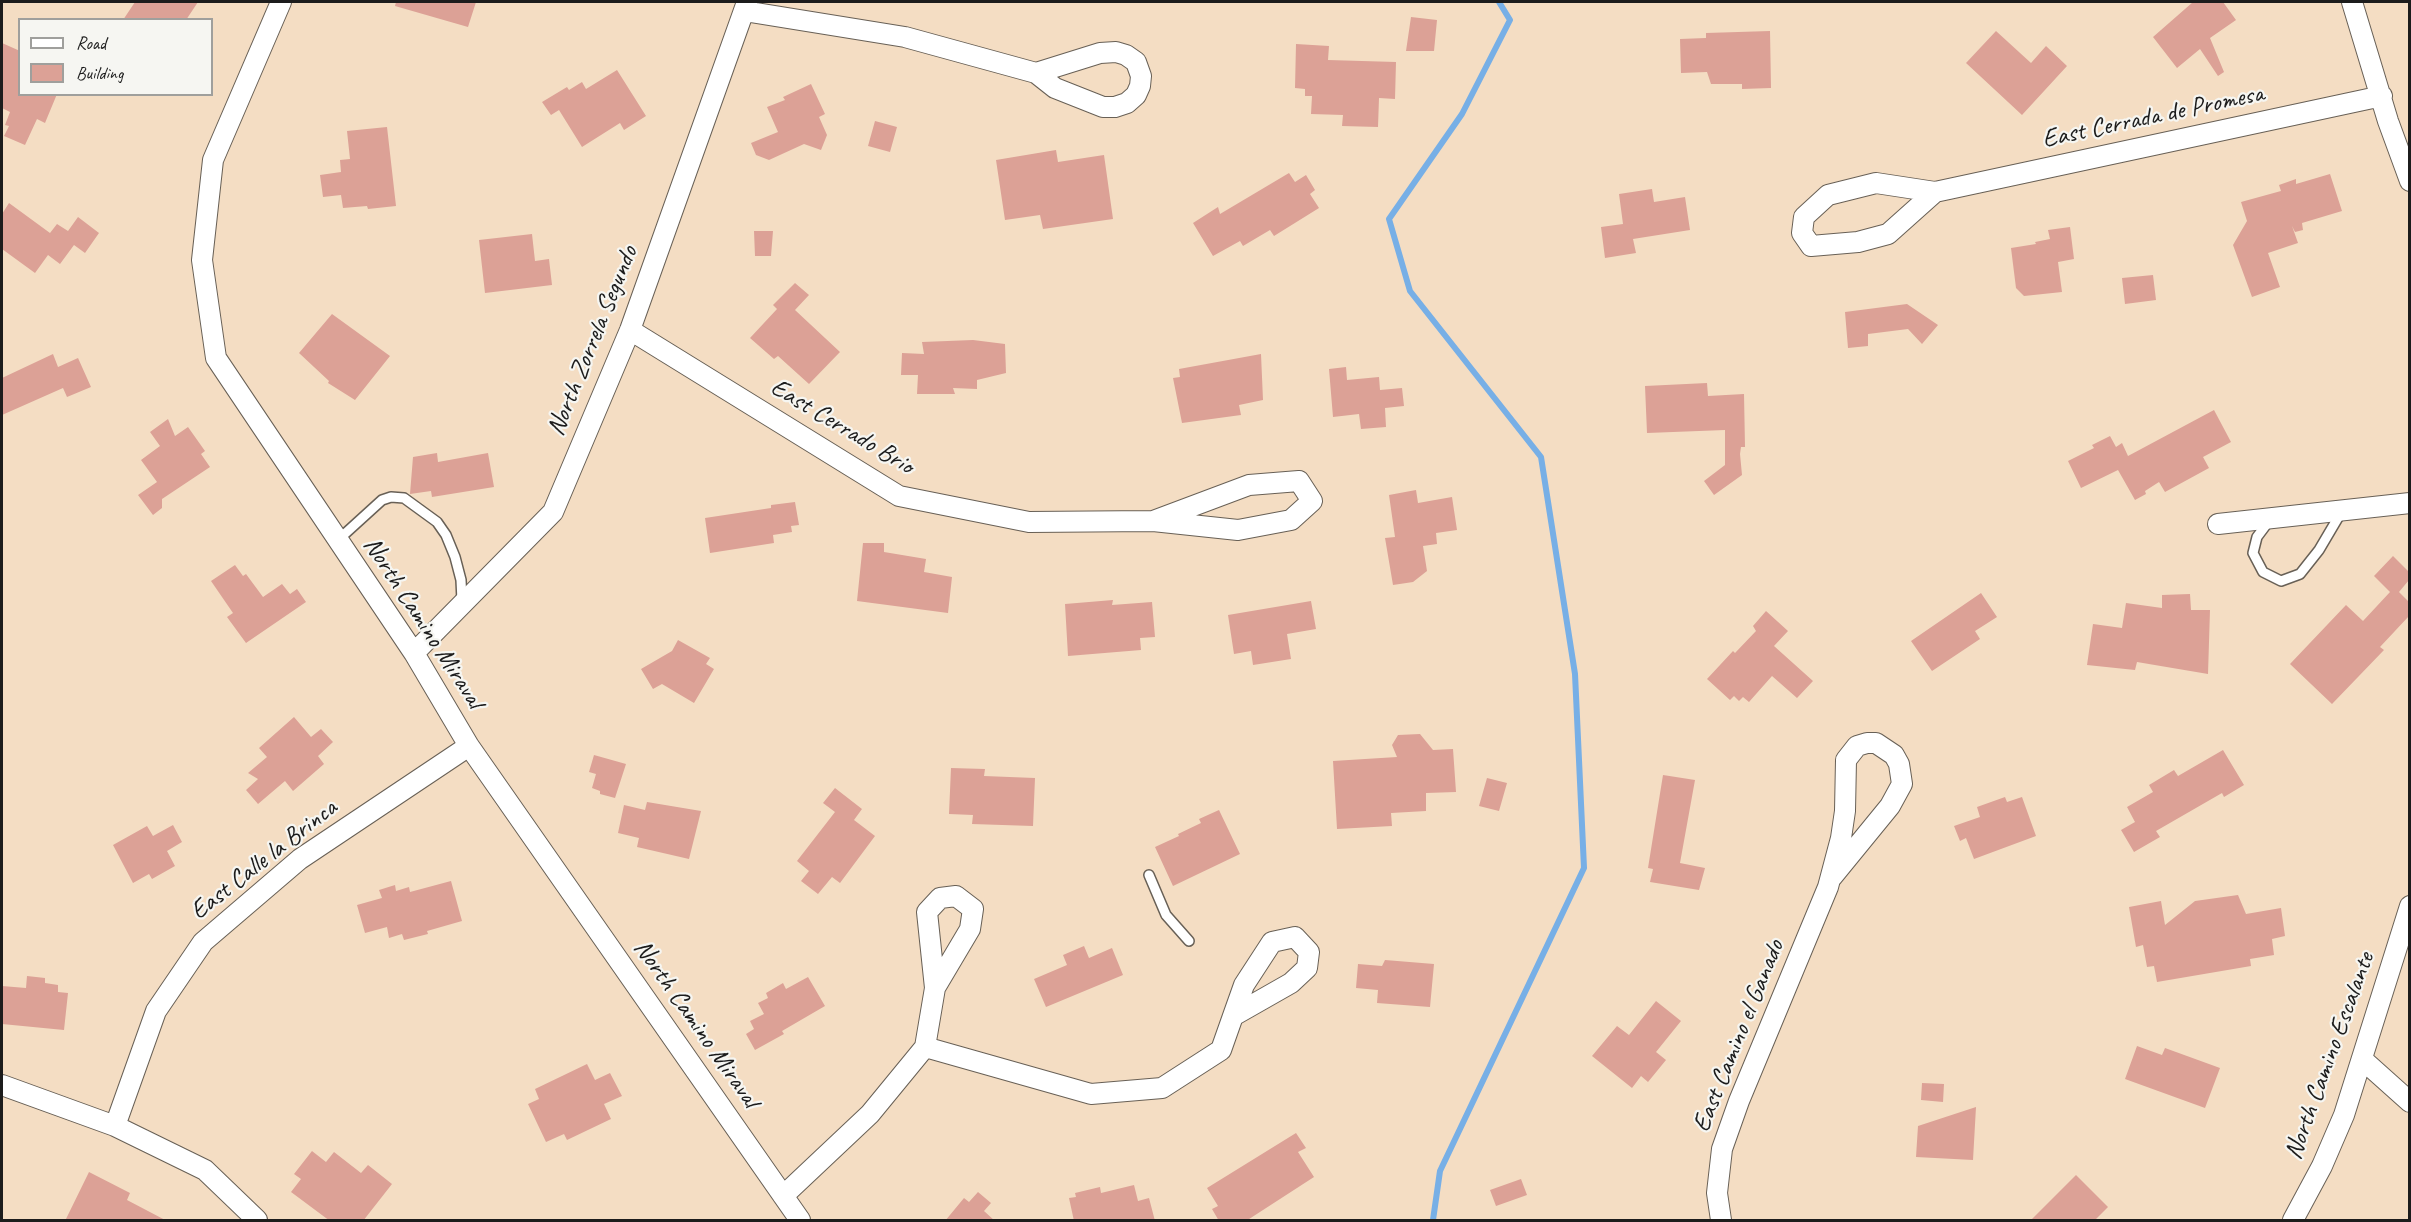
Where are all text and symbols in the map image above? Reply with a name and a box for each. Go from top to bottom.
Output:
legend [18,18,213,96]
text: Road [76,32,106,54]
text: Building [76,62,123,84]
street label: East Cerrada de Promesa [2040,78,2266,156]
street label: North Zorrela Segundo [541,242,645,440]
street label: East Cerrado Brio [765,372,919,482]
street label: North Camino Miraval [356,531,490,715]
street label: East Calle la Brinca [184,793,344,927]
street label: North Camino Miraval [626,934,766,1114]
street label: East Camino el Ganado [1686,936,1792,1136]
street label: North Camino Escalante [2278,948,2382,1164]

